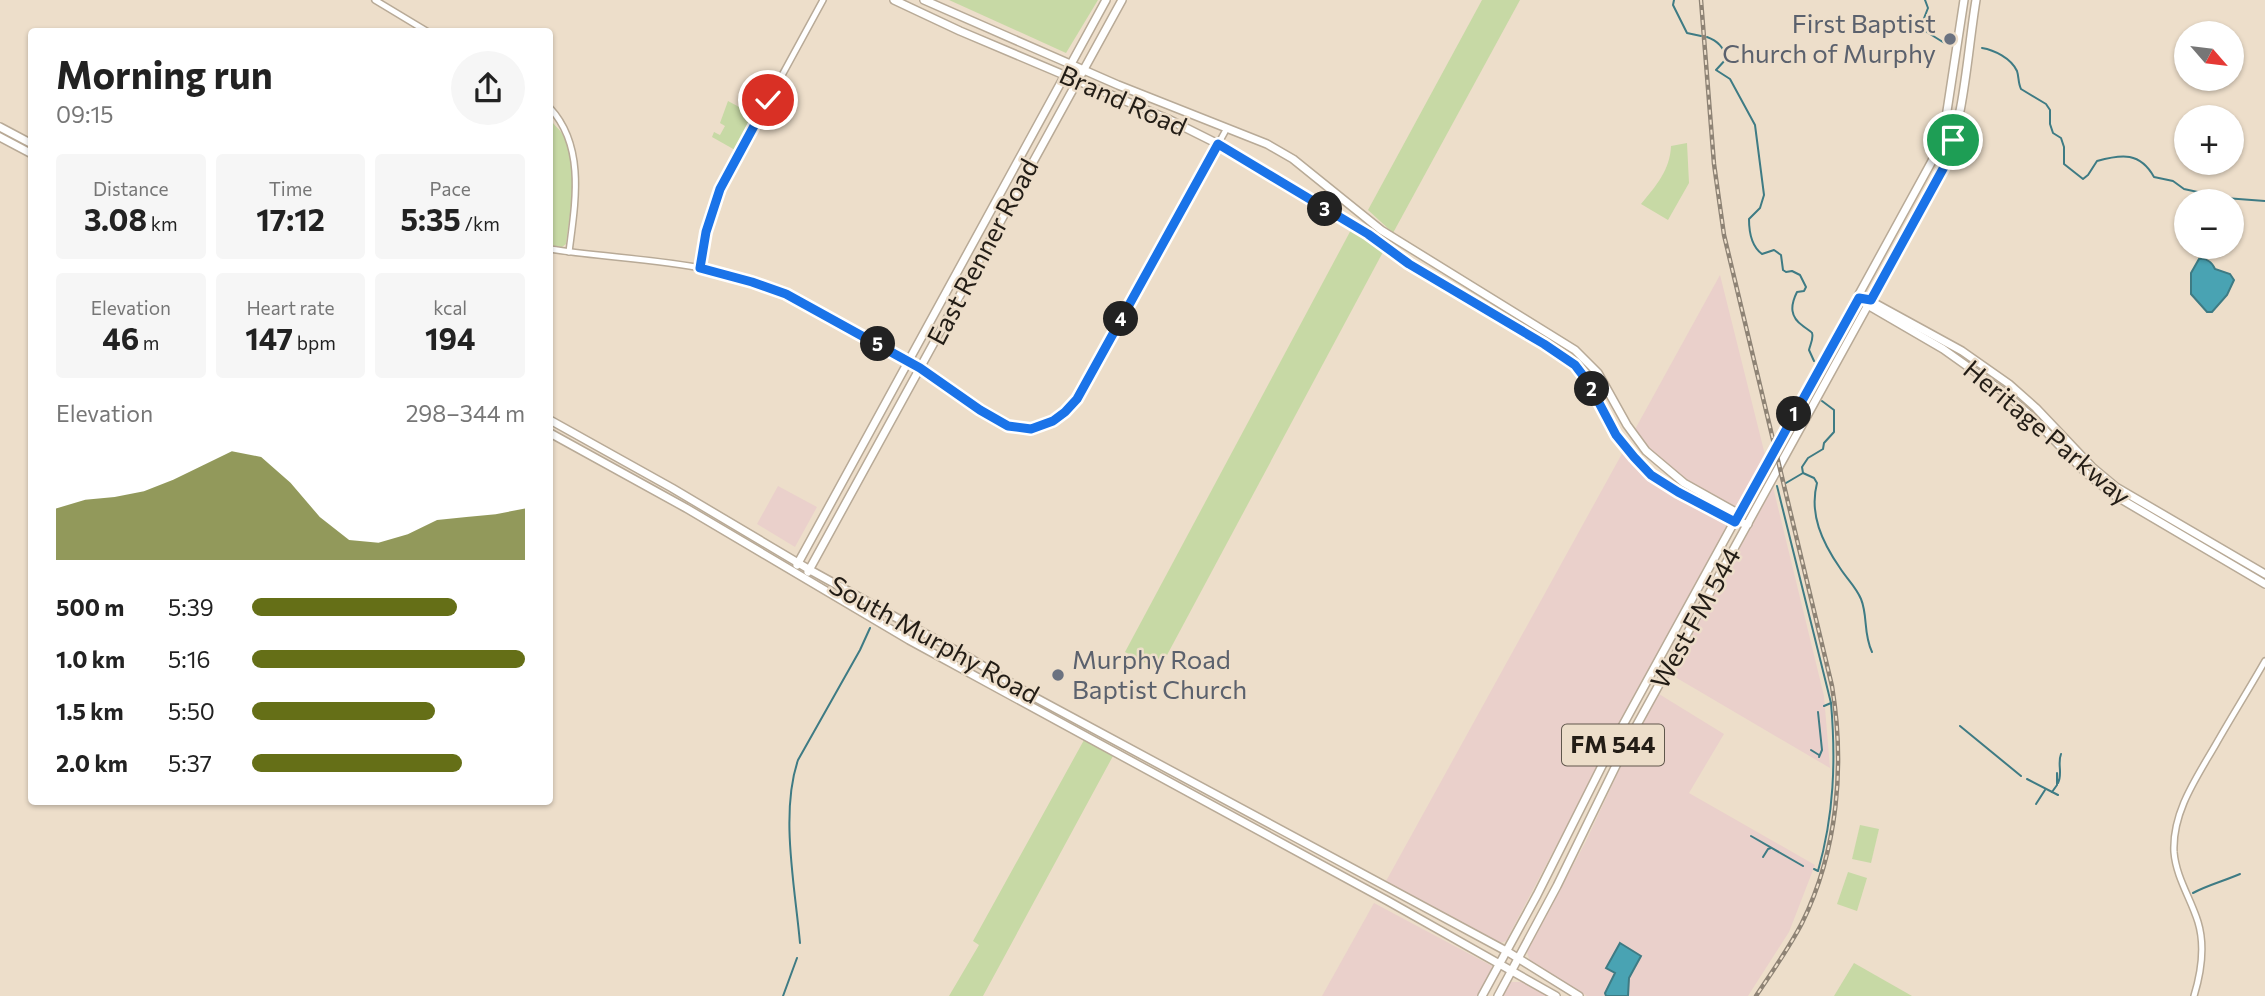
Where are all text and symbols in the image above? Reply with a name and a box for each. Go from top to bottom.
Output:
place label: First Baptist Church of Murphy [1722,7,1936,68]
north arrow [2174,21,2244,91]
map controls [2174,21,2244,259]
marker: First Baptist Church of Murphy [1942,31,1958,47]
text: Morning run [56,50,273,97]
button: share [451,51,525,125]
street label: Brand Road [1055,58,1192,141]
pin [738,70,798,130]
icon: check [749,81,787,119]
text: 09:15 [56,100,113,128]
button: + [2174,105,2244,175]
pin [1923,110,1983,170]
icon: arrive [1934,121,1972,159]
street label: East Renner Road [920,153,1044,350]
text: Distance [93,177,169,200]
text: Time [269,177,312,200]
text: Pace [430,177,471,200]
button: − [2174,189,2244,259]
pin: 3 [1308,192,1342,227]
text: 3 [1319,197,1330,220]
text: 3.08 [84,200,147,237]
text: 17:12 [256,200,325,237]
text: 5:35 [400,200,461,237]
text: km [147,212,178,235]
text: /km [461,212,500,235]
text: Elevation [91,296,171,319]
text: Heart rate [246,296,335,319]
text: kcal [433,296,467,319]
pin: 4 [1104,302,1138,336]
text: 4 [1115,307,1126,330]
text: 46 [102,319,139,356]
text: 147 [245,319,293,356]
text: 194 [425,319,475,356]
pin: 5 [860,326,896,362]
text: m [139,331,159,354]
text: bpm [293,331,336,354]
text: 5 [872,332,883,355]
street label: Heritage Parkway [1958,353,2138,511]
pin: 2 [1574,372,1610,406]
text: 2 [1586,377,1597,400]
pin: 1 [1776,396,1812,432]
text: Elevation [56,399,153,427]
text: 298–344 m [406,399,525,427]
text: 1 [1789,402,1798,425]
street label: West FM 544 [1643,541,1746,693]
street label: South Murphy Road [825,568,1045,709]
text: 500 m [56,593,124,621]
text: 5:39 [168,593,214,621]
place label: Murphy Road Baptist Church [1072,643,1247,704]
text: 1.0 km [56,645,125,673]
text: 5:16 [168,645,210,673]
marker: Murphy Road Baptist Church [1050,667,1066,683]
text: 1.5 km [56,697,124,725]
text: 5:50 [168,697,215,725]
road number: FM 544 [1562,724,1664,766]
text: 2.0 km [56,749,128,777]
text: 5:37 [168,749,212,777]

